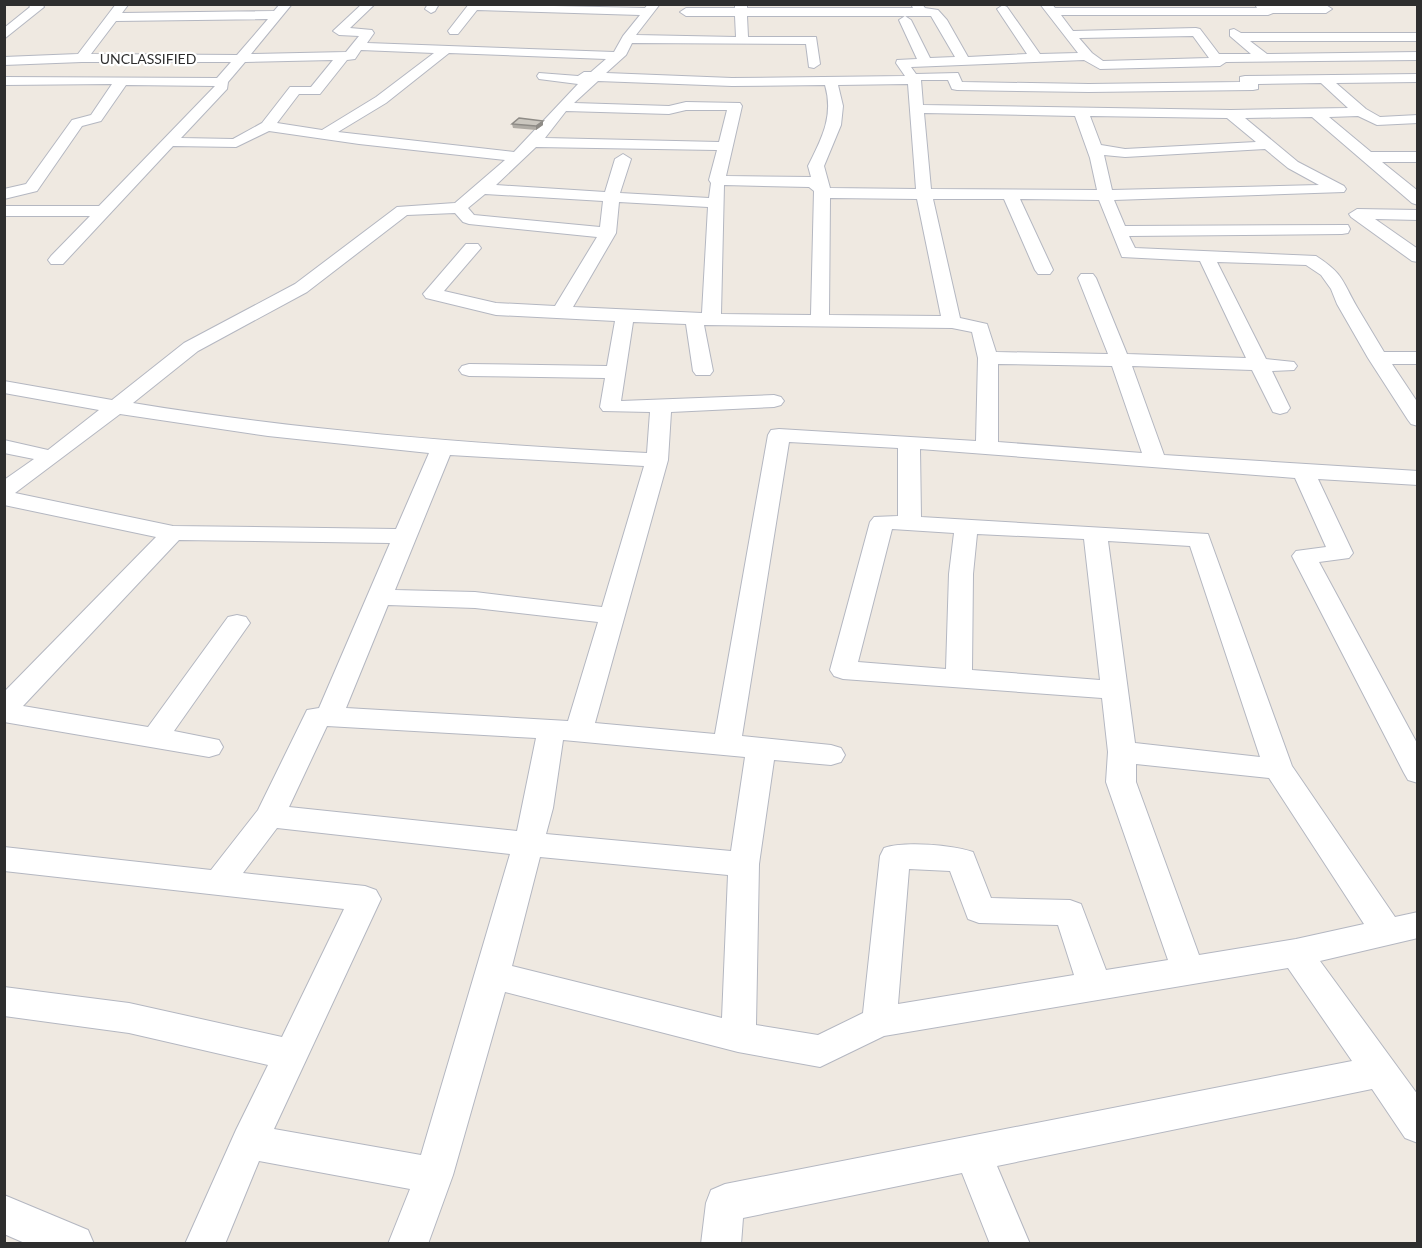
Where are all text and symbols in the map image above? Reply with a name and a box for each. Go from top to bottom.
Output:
street label: UNCLASSIFIED [100,50,196,67]

